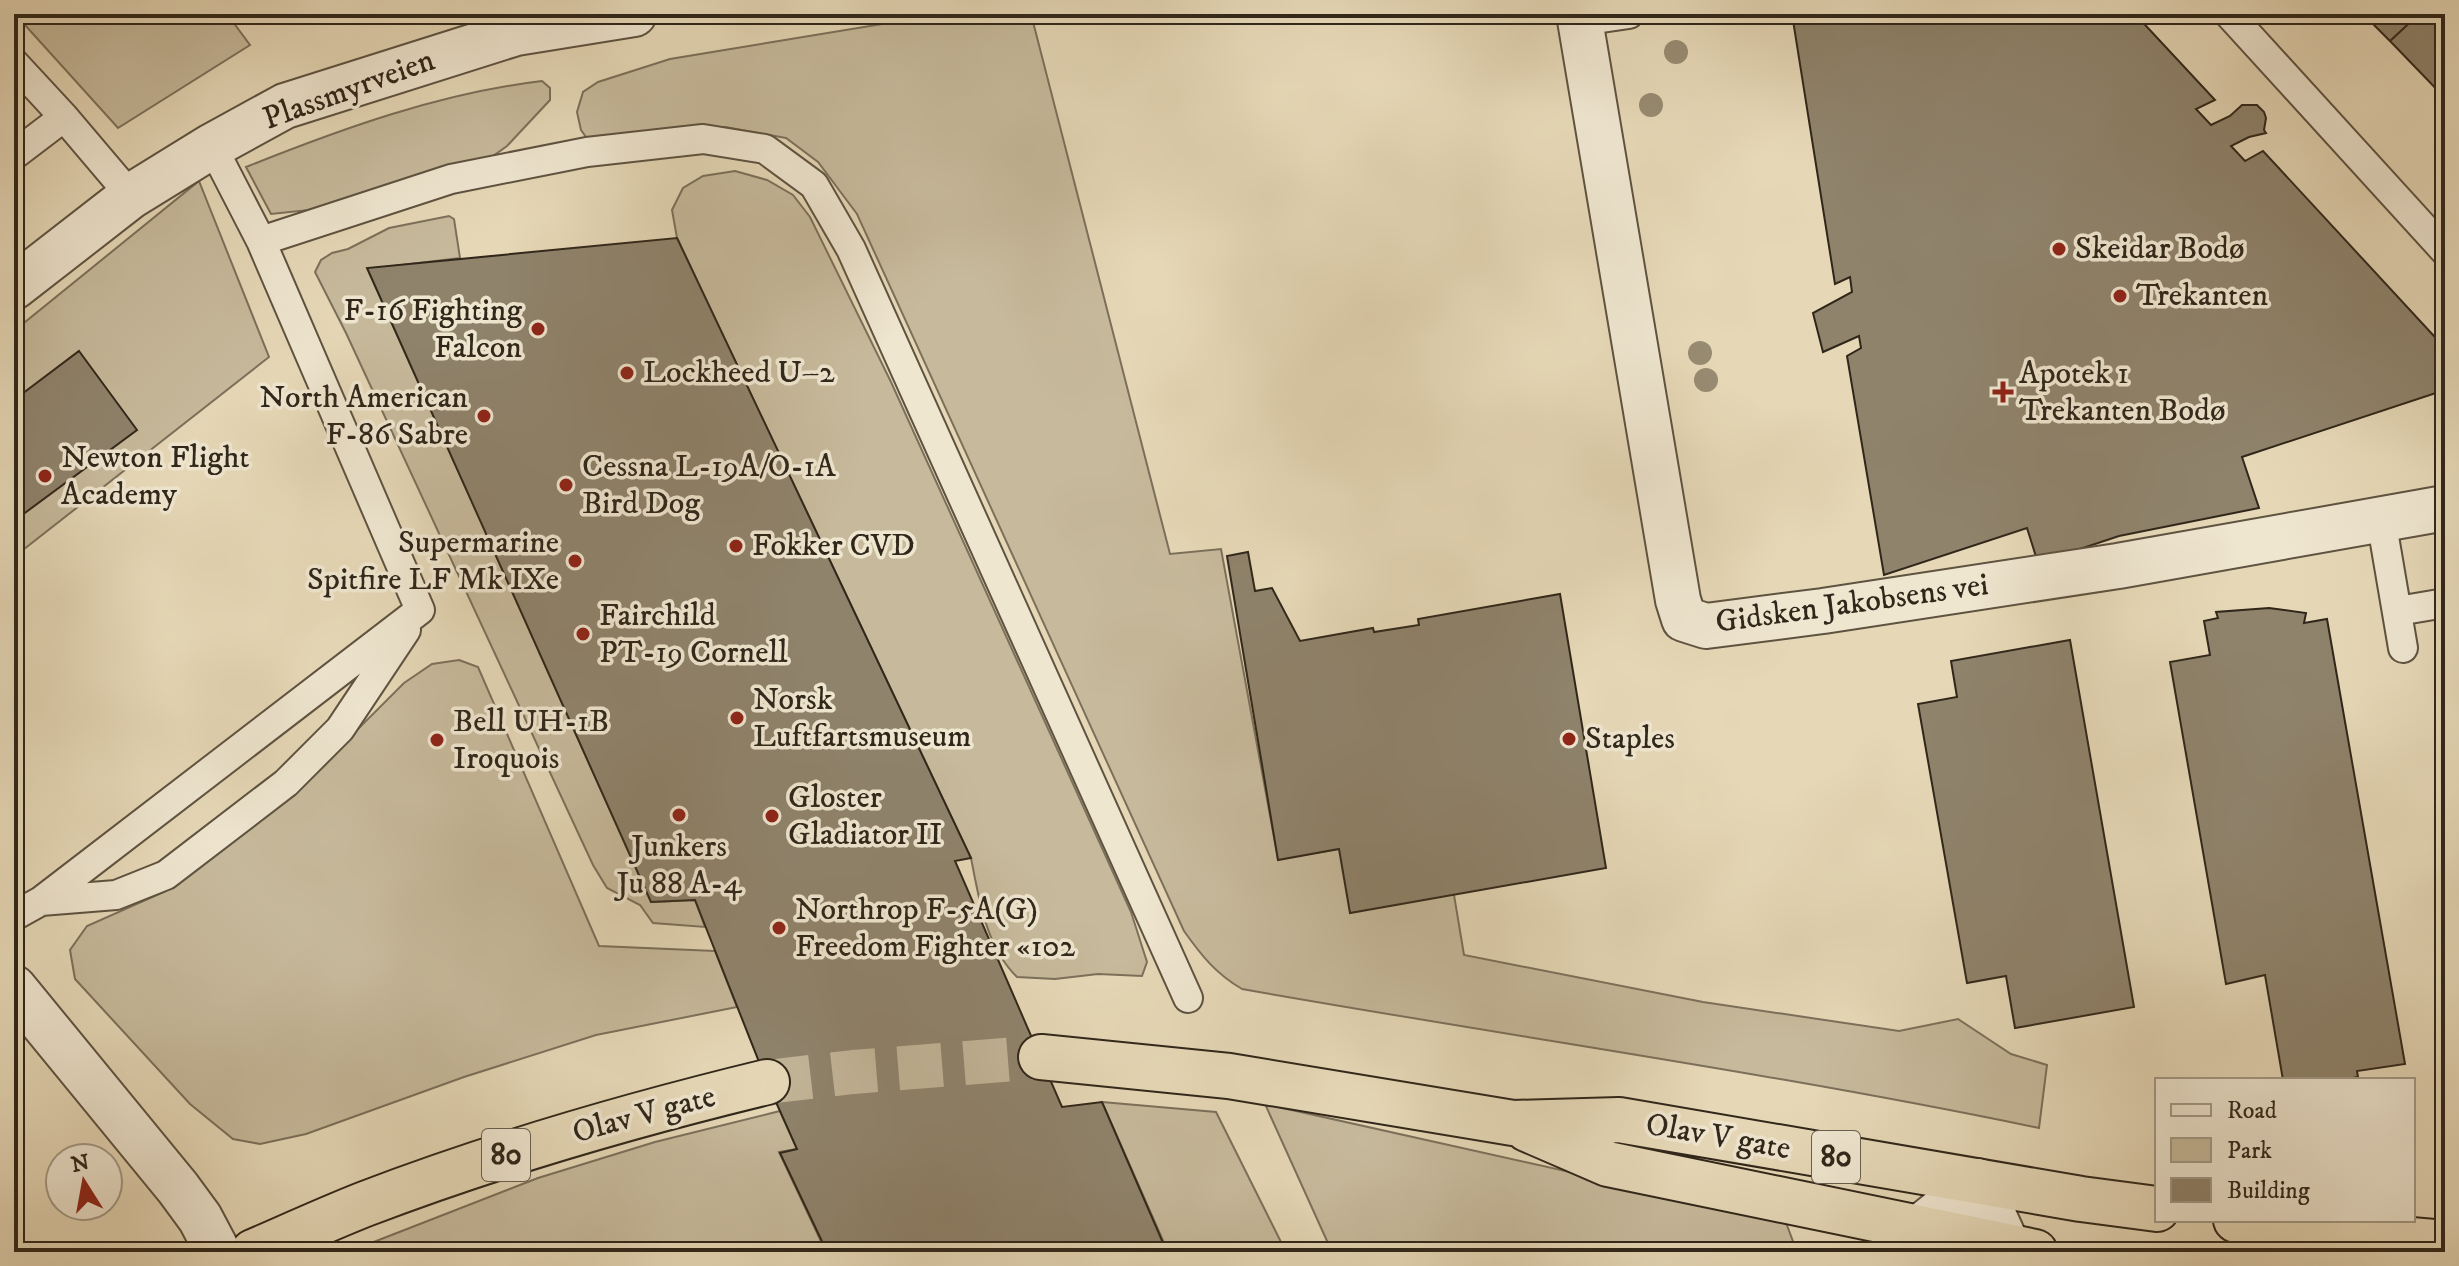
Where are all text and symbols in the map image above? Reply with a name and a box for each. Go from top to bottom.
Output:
street label: Plassmyrveien [258,40,441,140]
place label: Skeidar Bodø [2075,229,2245,269]
marker: Skeidar Bodø [2050,240,2068,258]
place label: Trekanten [2136,276,2269,316]
marker: Trekanten [2111,287,2129,305]
place label: F-16 Fighting Falcon [343,291,522,368]
marker: F-16 Fighting Falcon [529,320,547,338]
place label: Lockheed U–2 [643,353,835,393]
place label: Apotek 1 Trekanten Bodø [2019,354,2226,431]
marker: Lockheed U–2 [618,364,636,382]
place label: North American F-86 Sabre [259,378,468,455]
marker: Apotek 1 Trekanten Bodø [1994,383,2012,401]
marker: North American F-86 Sabre [475,407,493,425]
place label: Newton Flight Academy [61,438,250,515]
place label: Cessna L-19A/O-1A Bird Dog [582,447,836,524]
marker: Newton Flight Academy [36,467,54,485]
marker: Cessna L-19A/O-1A Bird Dog [557,476,575,494]
place label: Supermarine Spitfire LF Mk IXe [307,523,559,600]
place label: Fokker CVD [752,526,915,566]
marker: Fokker CVD [727,537,745,555]
marker: Supermarine Spitfire LF Mk IXe [566,552,584,570]
street label: Gidsken Jakobsens vei [1713,565,1991,643]
place label: Fairchild PT-19 Cornell [599,596,788,673]
marker: Fairchild PT-19 Cornell [574,625,592,643]
place label: Norsk Luftfartsmuseum [753,680,971,757]
place label: Bell UH-1B Iroquois [453,702,609,779]
marker: Norsk Luftfartsmuseum [728,709,746,727]
place label: Staples [1585,719,1675,759]
marker: Staples [1560,730,1578,748]
marker: Bell UH-1B Iroquois [428,731,446,749]
place label: Gloster Gladiator II [788,778,942,855]
marker: Junkers Ju 88 A-4 [670,806,688,824]
marker: Gloster Gladiator II [763,807,781,825]
place label: Junkers Ju 88 A-4 [613,827,742,904]
place label: Northrop F-5A(G) Freedom Fighter «102 [795,890,1076,967]
marker: Northrop F-5A(G) Freedom Fighter «102 [770,919,788,937]
street label: Olav V gate [568,1077,720,1153]
legend [2155,1078,2415,1222]
text: Road [2227,1096,2277,1126]
street label: Olav V gate [1643,1105,1793,1169]
road number: 80 [482,1129,530,1181]
road number: 80 [1812,1131,1860,1183]
text: Park [2227,1136,2272,1166]
north arrow [44,1142,124,1222]
text: N [69,1149,92,1179]
text: Building [2227,1176,2310,1206]

